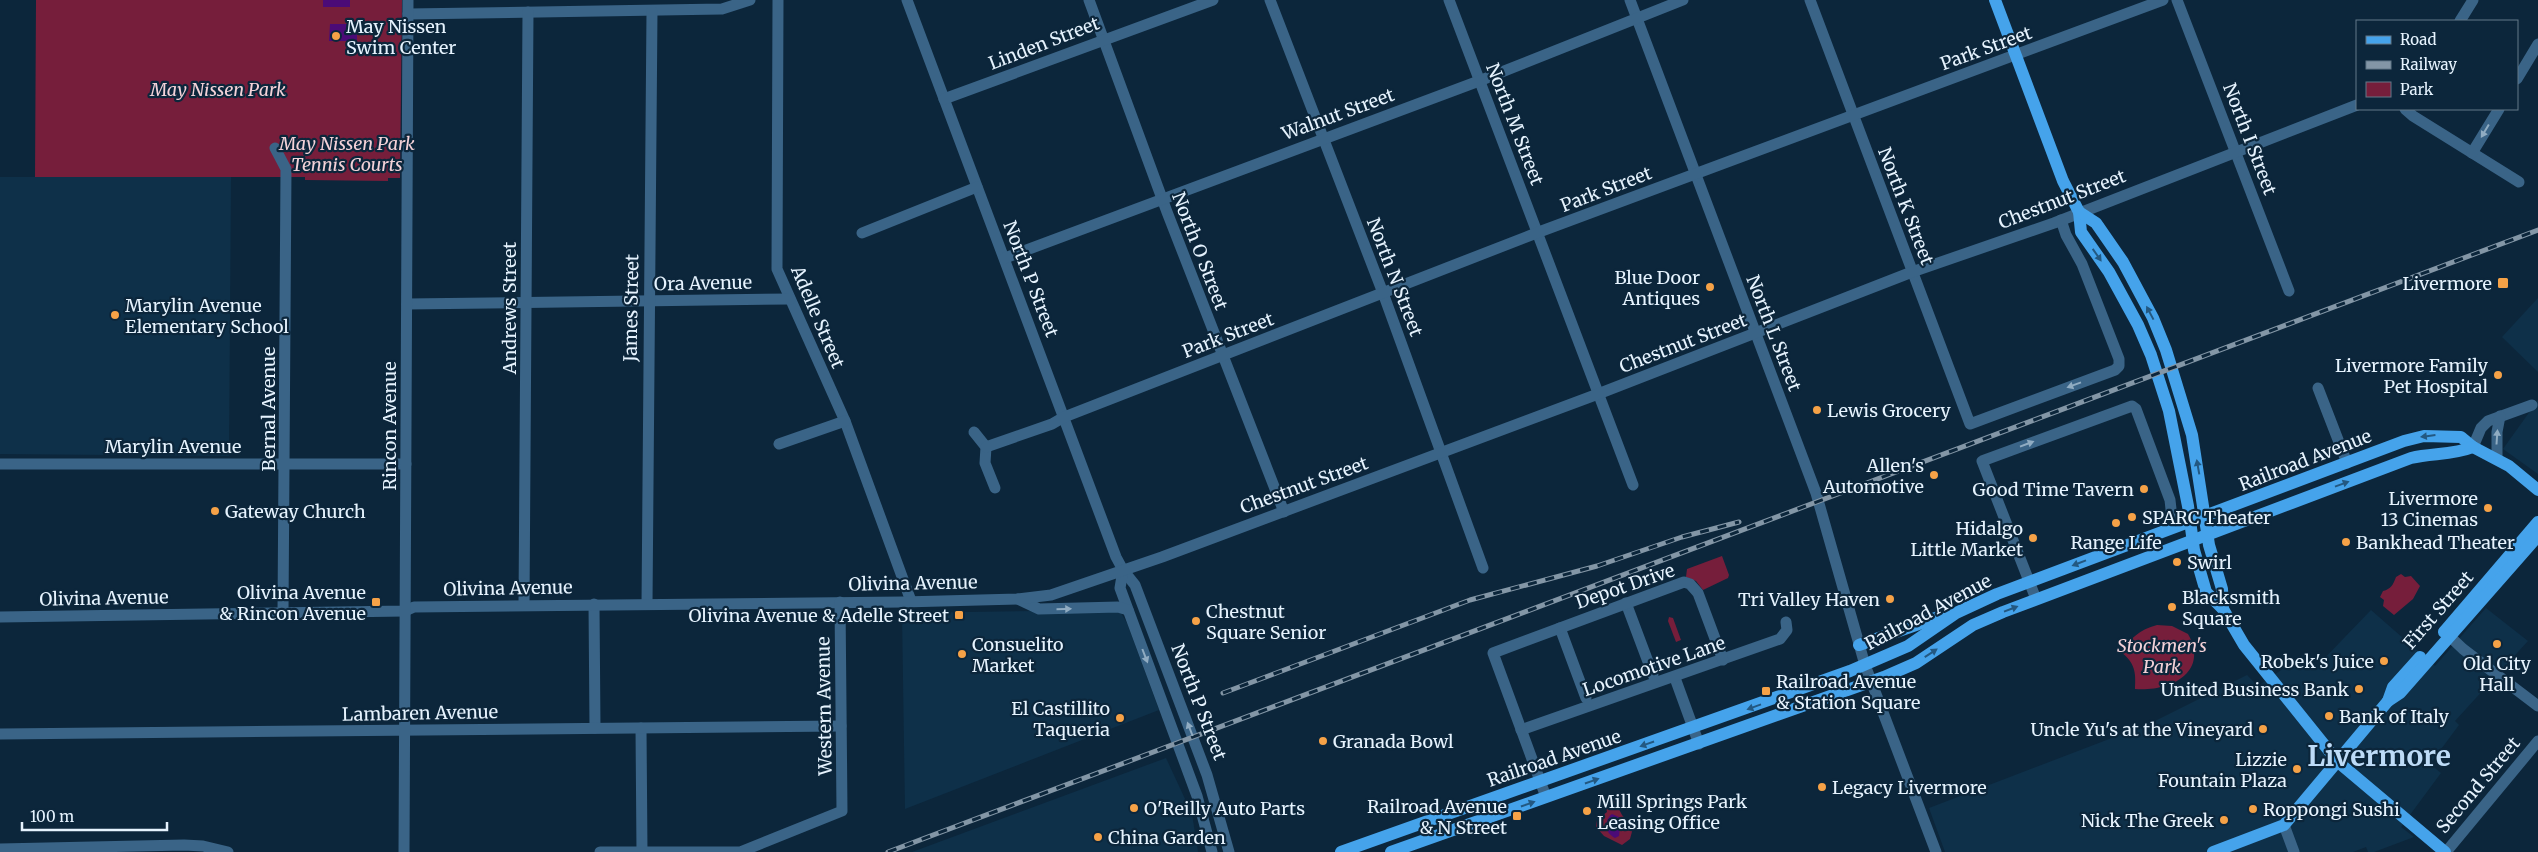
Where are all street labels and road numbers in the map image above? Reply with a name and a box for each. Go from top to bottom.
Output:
street label: Linden Street [985,11,1103,75]
street label: Park Street [1937,21,2035,75]
street label: North M Street [1481,60,1549,188]
street label: North I Street [2218,80,2282,198]
street label: Walnut Street [1278,83,1397,145]
street label: North K Street [1873,144,1939,268]
street label: Park Street [1557,161,1655,217]
street label: Chestnut Street [1995,164,2129,234]
street label: North O Street [1167,189,1233,313]
street label: North N Street [1362,214,1428,340]
street label: North P Street [998,218,1064,340]
street label: Andrews Street [498,242,521,375]
street label: James Street [619,254,643,363]
street label: Adelle Street [786,261,850,372]
street label: Ora Avenue [654,271,752,295]
street label: North L Street [1741,272,1807,394]
street label: Park Street [1179,307,1277,363]
street label: Chestnut Street [1616,308,1750,378]
street label: Bernal Avenue [257,347,280,471]
street label: Rincon Avenue [378,361,401,491]
street label: Railroad Avenue [2235,424,2375,496]
street label: Marylin Avenue [105,435,241,458]
street label: Chestnut Street [1237,451,1371,519]
street label: Depot Drive [1572,558,1678,614]
street label: First Street [2398,566,2478,654]
street label: Railroad Avenue [1861,569,1995,655]
street label: Olivina Avenue [848,570,978,596]
street label: Olivina Avenue [443,575,573,601]
street label: Olivina Avenue [39,585,169,611]
street label: Locomotive Lane [1580,631,1728,701]
street label: Western Avenue [811,636,837,777]
street label: North P Street [1166,641,1232,763]
street label: Lambaren Avenue [342,700,498,726]
street label: Railroad Avenue [1484,724,1624,792]
street label: Second Street [2431,732,2525,838]

